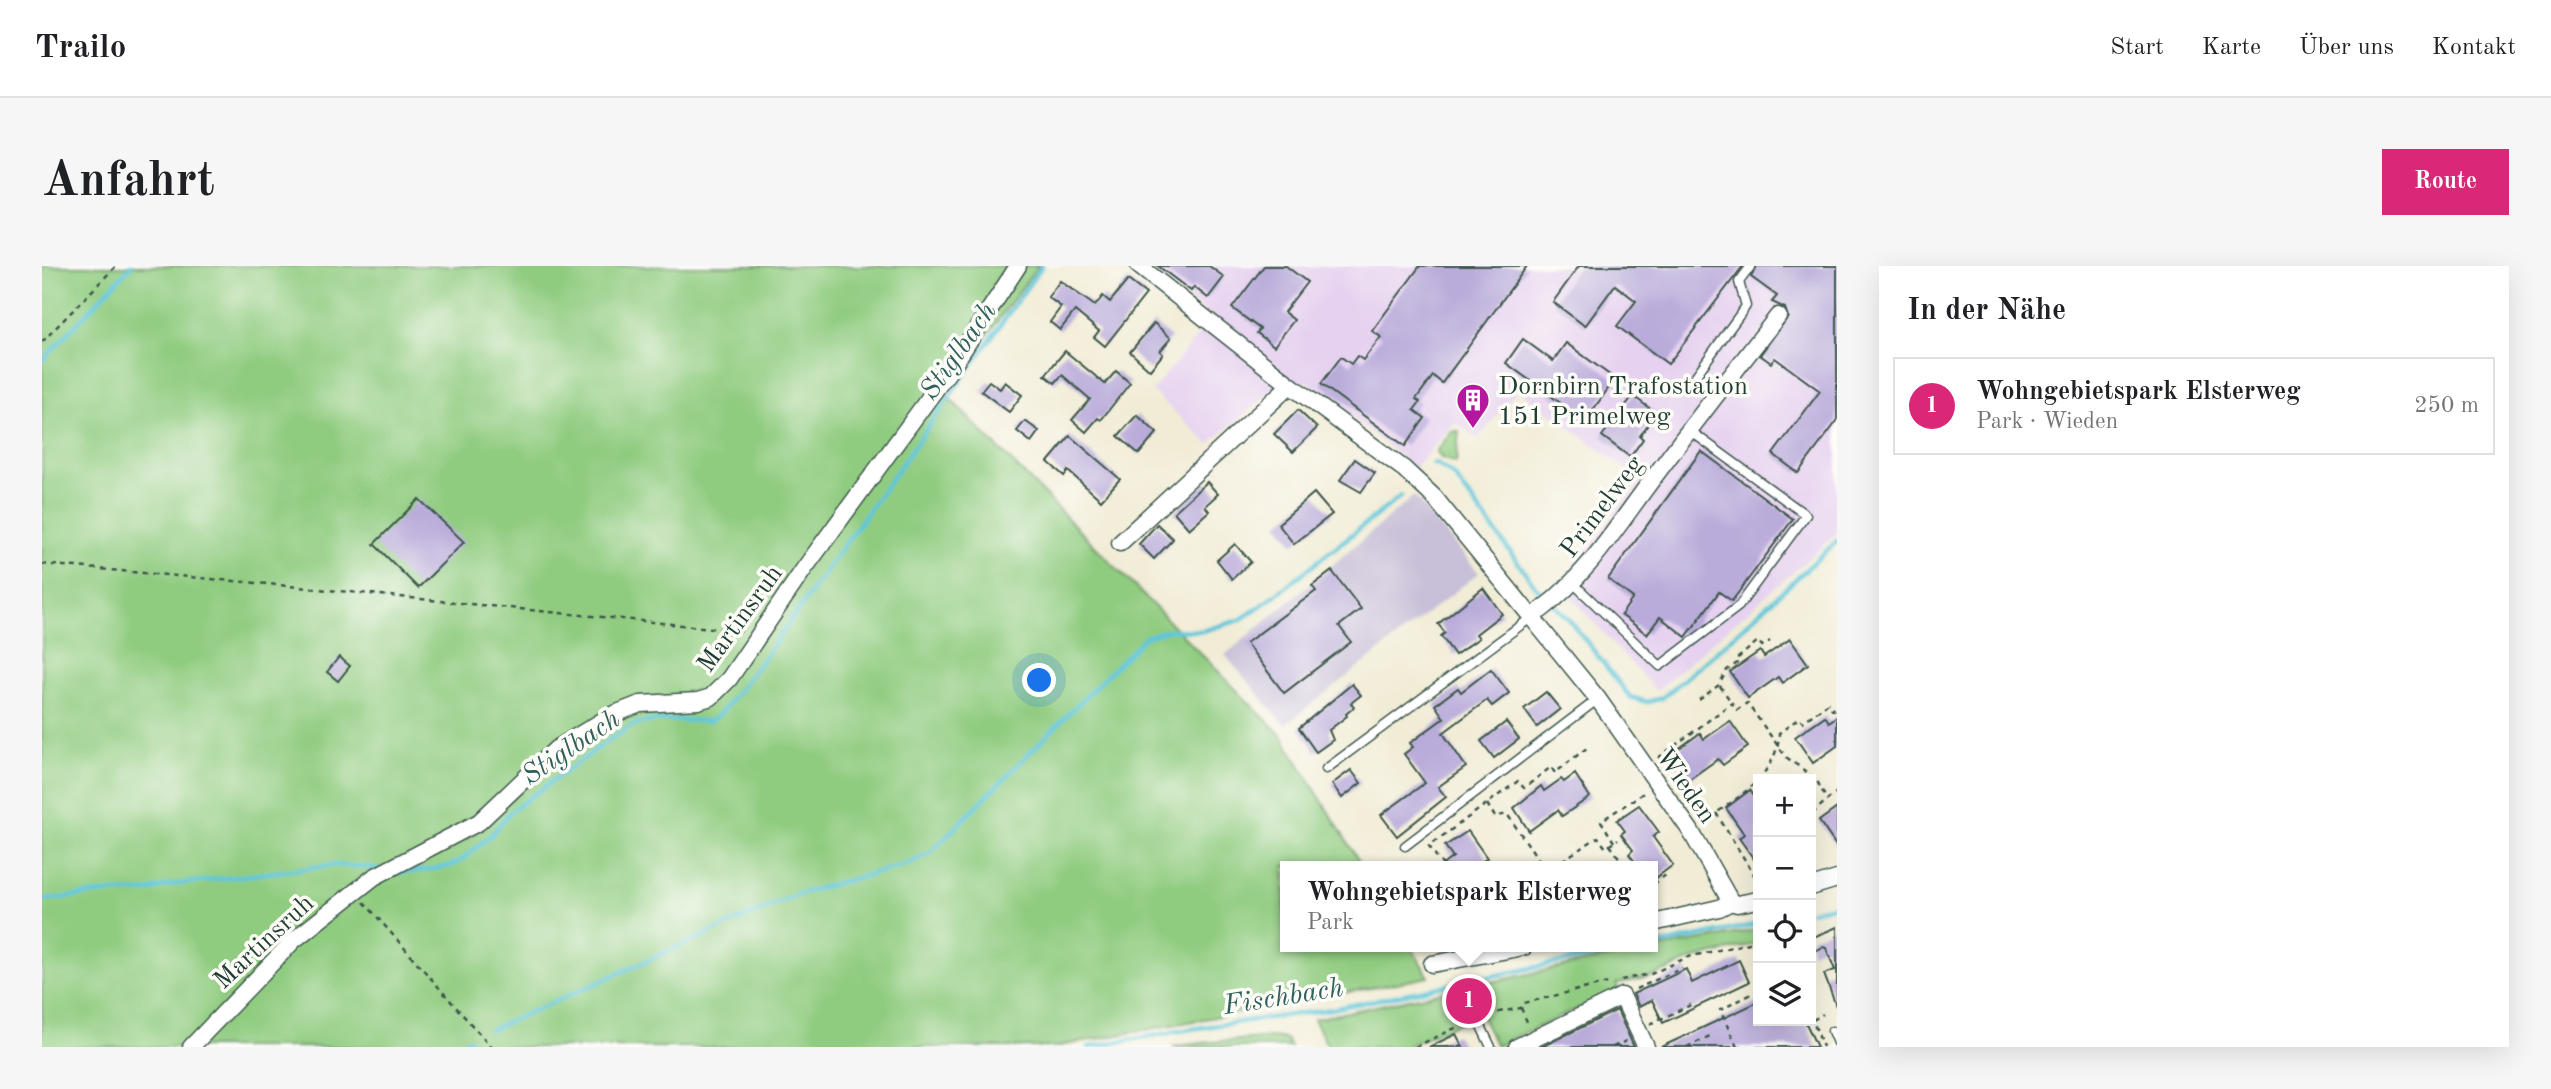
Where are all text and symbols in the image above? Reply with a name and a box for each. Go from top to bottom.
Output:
text: Trailo [35,32,126,65]
text: Start [2110,36,2164,60]
text: Karte [2202,36,2261,60]
text: Über uns [2299,36,2394,60]
text: Kontakt [2432,36,2516,60]
button: Route [2382,149,2509,215]
text: Anfahrt [42,158,215,207]
text: In der Nähe [1907,296,2066,326]
water label: Stiglbach [916,298,1003,406]
place label: Dornbirn Trafostation 151 Primelweg [1498,374,1748,430]
text: Wohngebietspark Elsterweg [1976,379,2301,405]
building icon: Dornbirn Trafostation 151 Primelweg [1454,381,1492,430]
text: 1 [1925,394,1939,417]
text: 250 m [2414,394,2479,417]
text: Park · Wieden [1976,410,2118,433]
street label: Primelweg [1556,451,1649,563]
street label: Martinsruh [693,561,788,678]
your location [1022,663,1056,697]
water label: Stiglbach [517,706,626,791]
street label: Wieden [1650,744,1720,828]
map controls [1753,774,1816,1026]
button: + [1753,774,1816,837]
button: − [1753,837,1816,900]
popup [1280,861,1658,952]
text: Wohngebietspark Elsterweg [1307,880,1631,906]
street label: Martinsruh [210,890,319,995]
button: locate [1753,900,1816,963]
text: Park [1307,911,1354,934]
button: layers [1753,963,1816,1026]
water label: Fischbach [1221,975,1345,1021]
pin: 1 [1446,975,1492,1027]

